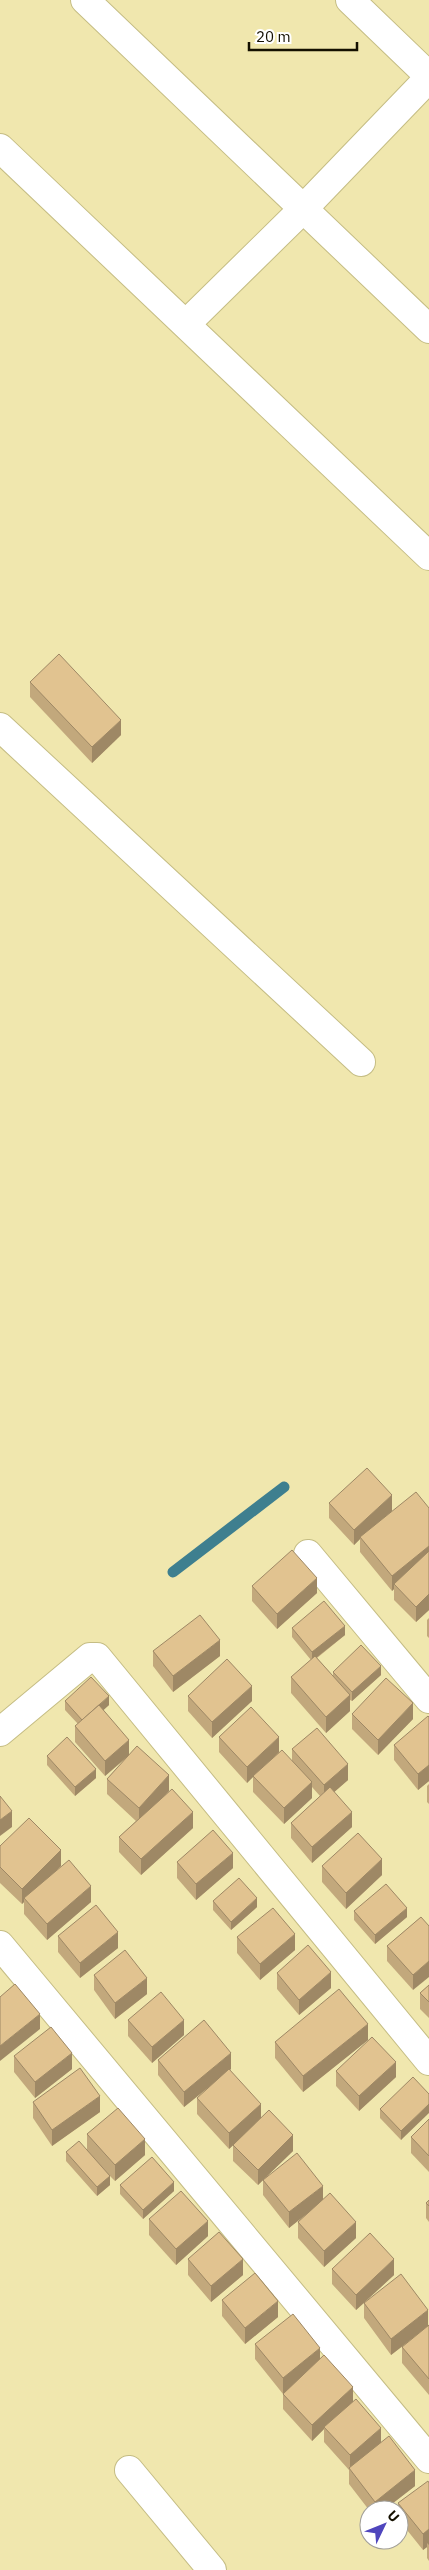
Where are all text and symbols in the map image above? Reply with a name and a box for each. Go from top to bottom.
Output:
scale bar [249,20,356,52]
text: 20 m [256,27,291,46]
north arrow [359,2500,409,2550]
text: U [384,2506,403,2526]

